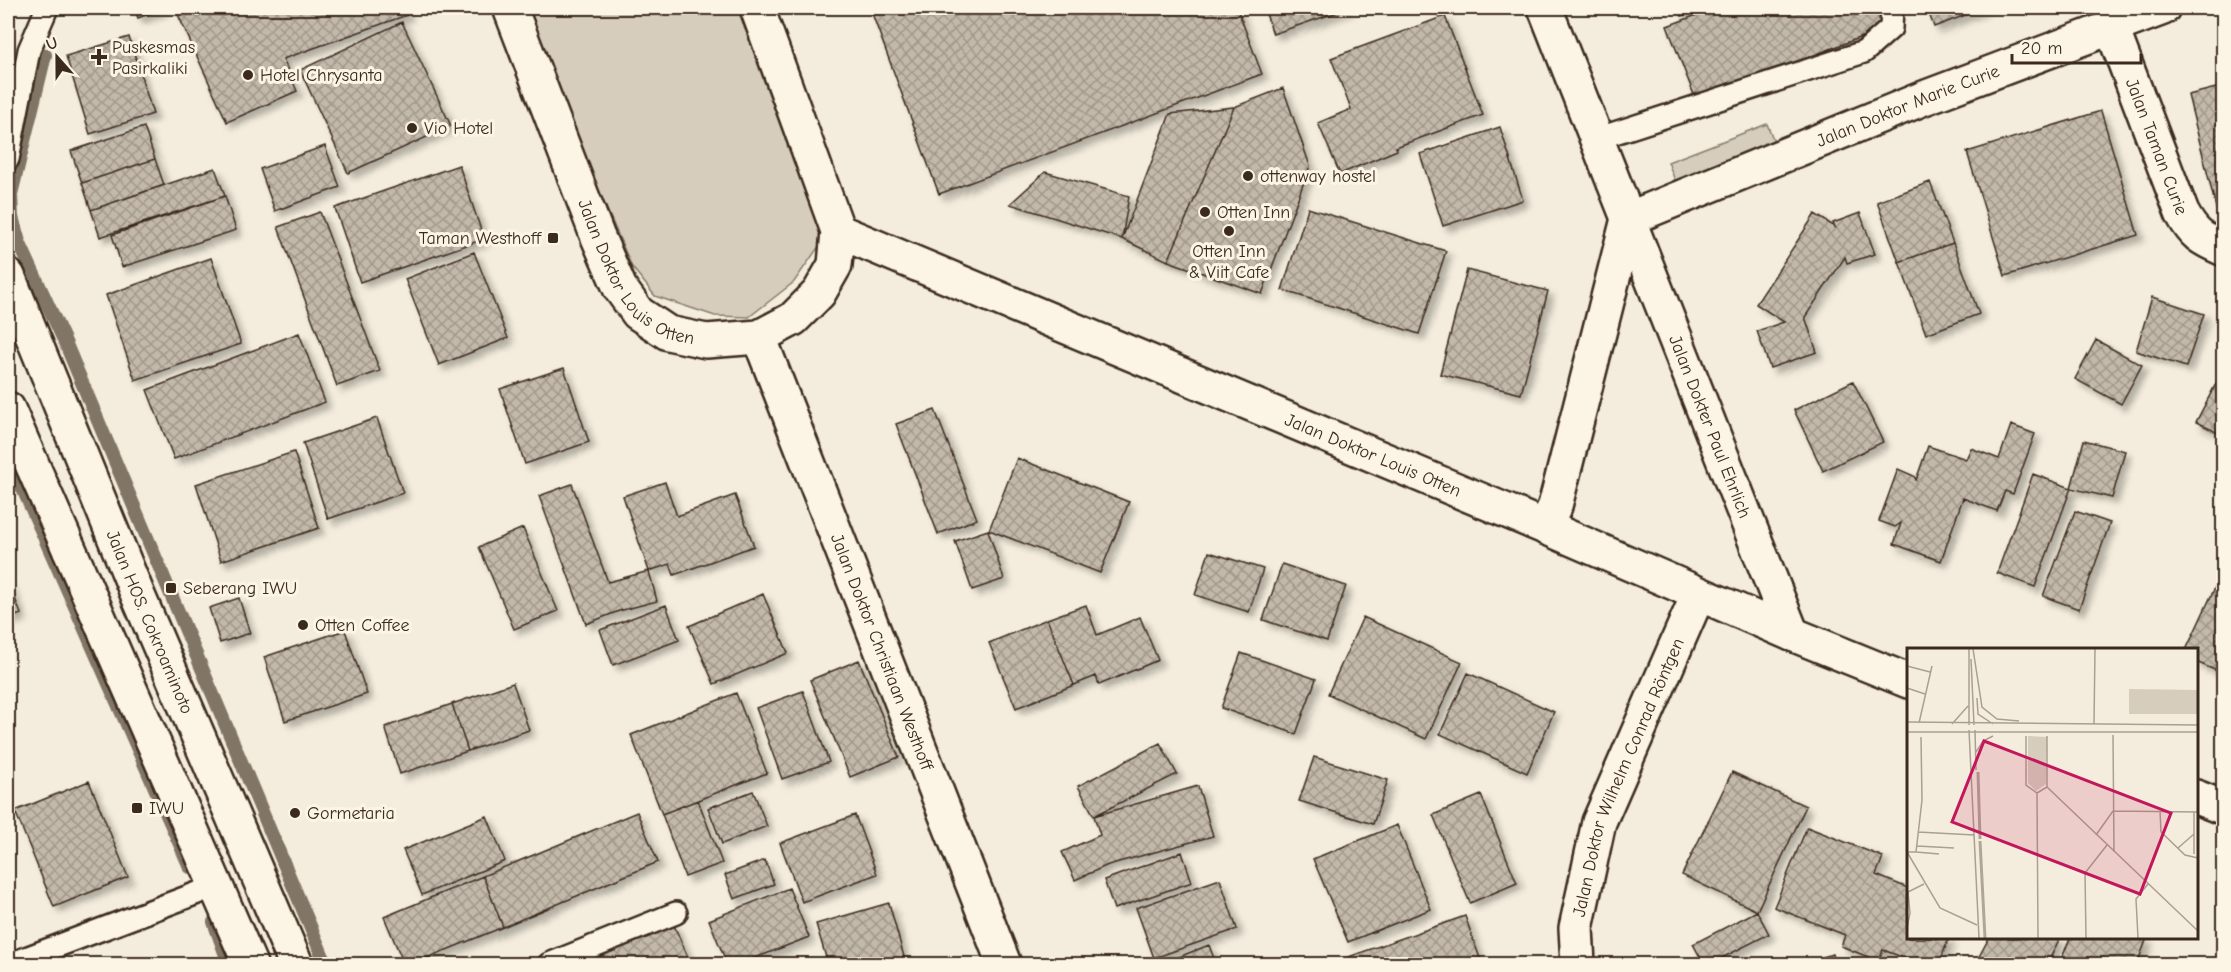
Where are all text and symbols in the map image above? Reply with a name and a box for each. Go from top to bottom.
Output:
north arrow [27,27,87,87]
scale bar [2012,27,2141,65]
text: U [44,34,60,54]
place label: Puskesmas Pasirkaliki [112,37,195,79]
text: 20 m [2021,38,2062,59]
marker: Puskesmas Pasirkaliki [90,48,108,66]
street label: Jalan Doktor Marie Curie [1813,60,2002,151]
place label: Hotel Chrysanta [260,65,382,86]
marker: Hotel Chrysanta [241,68,255,82]
street label: Jalan Taman Curie [2121,75,2192,218]
place label: Vio Hotel [424,118,493,139]
marker: Vio Hotel [405,121,419,135]
place label: ottenway hostel [1260,166,1376,187]
marker: ottenway hostel [1241,169,1255,183]
street label: Jalan Doktor Louis Otten [574,196,696,349]
place label: Otten Inn [1217,202,1290,223]
marker: Otten Inn [1198,205,1212,219]
marker: Otten Inn & Viit Cafe [1222,224,1236,238]
place label: Taman Westhoff [419,228,542,249]
marker: Taman Westhoff [546,231,560,245]
place label: Otten Inn & Viit Cafe [1189,241,1269,283]
street label: Jalan Dokter Paul Ehrlich [1665,332,1756,521]
street label: Jalan Doktor Louis Otten [1282,409,1464,501]
street label: Jalan HOS. Cokroaminoto [102,527,198,717]
street label: Jalan Doktor Christiaan Westhoff [826,531,938,774]
place label: Seberang IWU [183,578,297,599]
marker: Seberang IWU [164,581,178,595]
place label: Otten Coffee [315,615,410,636]
marker: Otten Coffee [296,618,310,632]
street label: Jalan Doktor Wilhelm Conrad Röntgen [1568,635,1688,919]
inset map [1907,648,2198,939]
place label: IWU [149,798,184,819]
marker: IWU [130,801,144,815]
place label: Gormetaria [307,803,395,824]
marker: Gormetaria [288,806,302,820]

